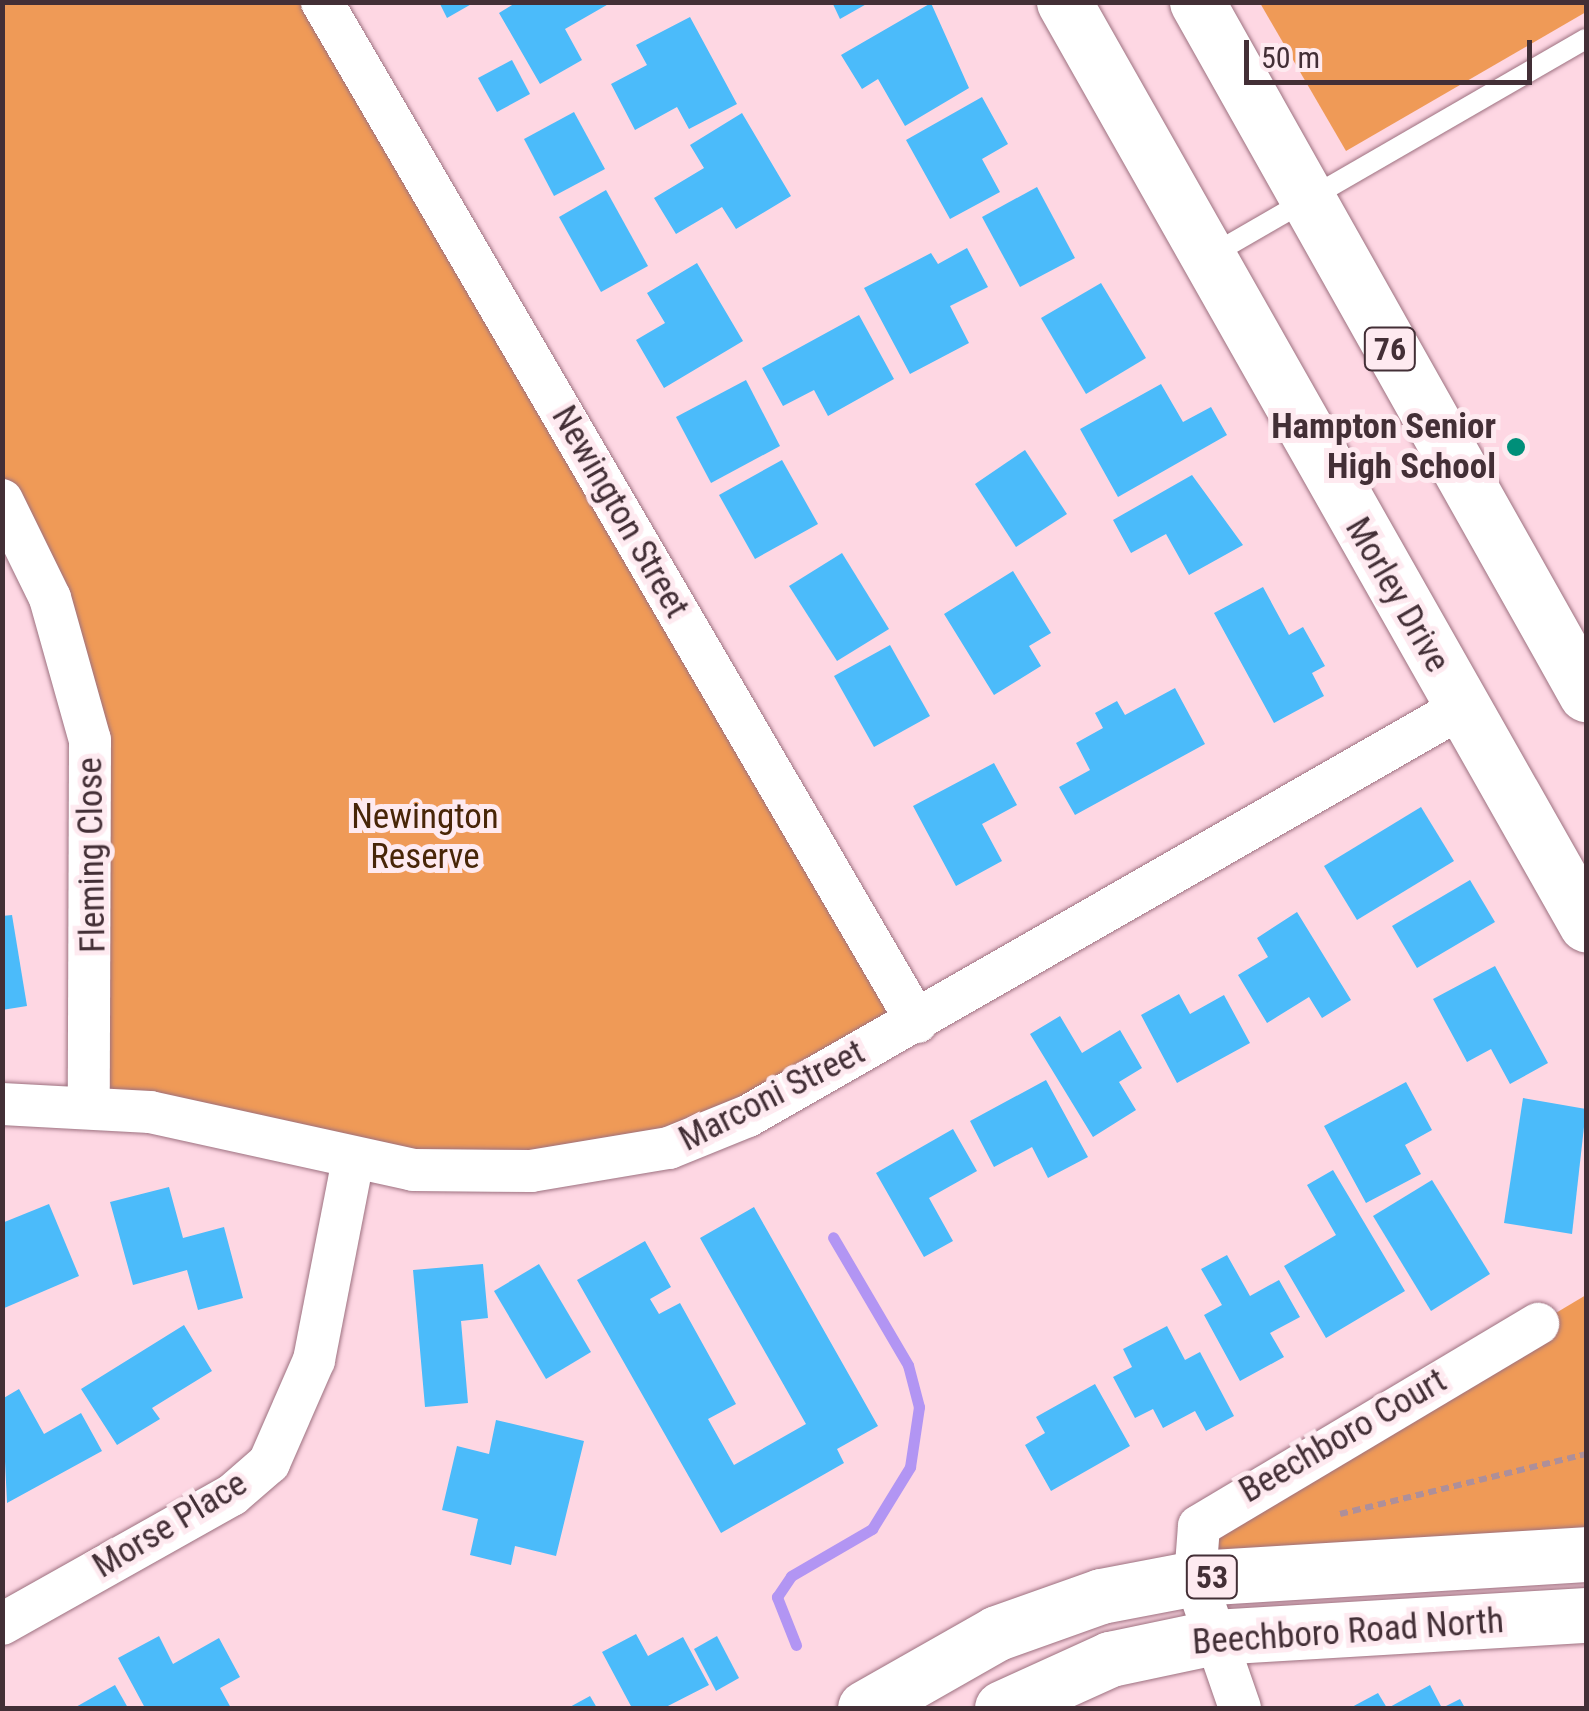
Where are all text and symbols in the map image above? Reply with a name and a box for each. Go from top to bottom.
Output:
scale bar [1249,20,1536,82]
text: 50 m [1261,40,1320,75]
road number: 76 [1362,322,1418,376]
street label: Newington Street [542,399,698,625]
place label: Hampton Senior High School [1271,406,1496,488]
marker: Hampton Senior High School [1505,436,1527,458]
street label: Morley Drive [1336,510,1458,680]
street label: Fleming Close [69,757,115,953]
park label: Newington Reserve [351,796,499,878]
street label: Marconi Street [672,1031,872,1161]
street label: Beechboro Court [1232,1360,1454,1512]
street label: Morse Place [86,1463,254,1587]
road number: 53 [1184,1550,1240,1604]
street label: Beechboro Road North [1191,1600,1505,1664]

